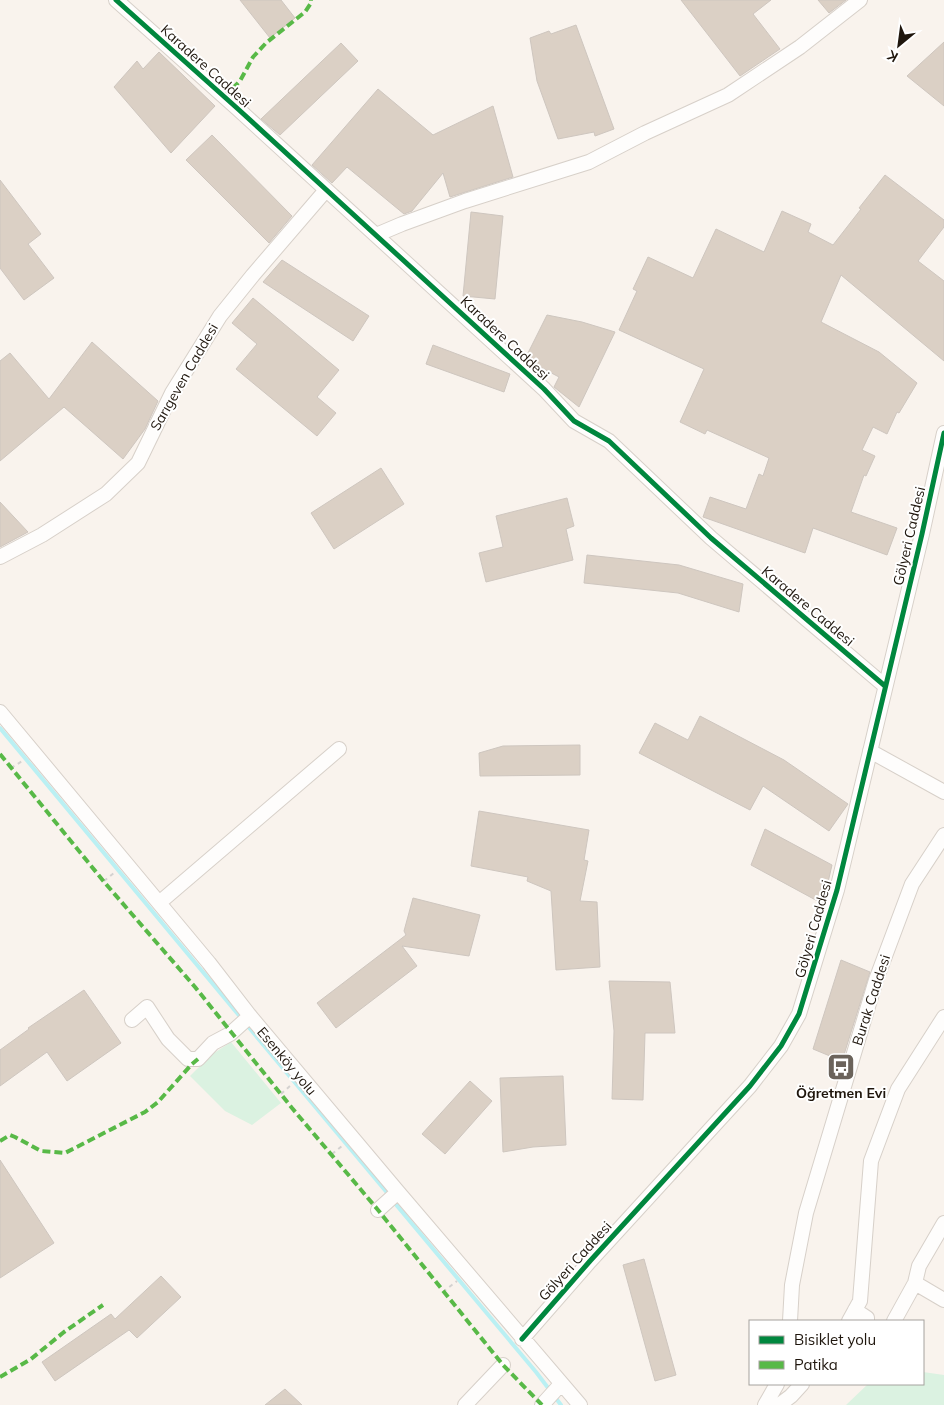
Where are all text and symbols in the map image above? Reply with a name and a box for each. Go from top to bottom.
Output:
north arrow [874,20,924,70]
street label: Karadere Caddesi [157,21,255,111]
text: K [884,46,901,67]
street label: Karadere Caddesi [457,292,553,384]
street label: Sarıgeven Caddesi [146,320,222,434]
street label: Gölyeri Caddesi [889,485,929,587]
street label: Karadere Caddesi [758,562,858,650]
street label: Gölyeri Caddesi [790,878,836,980]
street label: Burak Caddesi [848,952,894,1048]
street label: Esenköy yolu [253,1023,321,1099]
bus stop icon: Öğretmen Evi [826,1052,856,1082]
place label: Öğretmen Evi [796,1084,886,1102]
street label: Gölyeri Caddesi [535,1217,615,1305]
legend [749,1320,924,1385]
text: Bisiklet yolu [794,1330,876,1349]
text: Patika [794,1355,838,1374]

